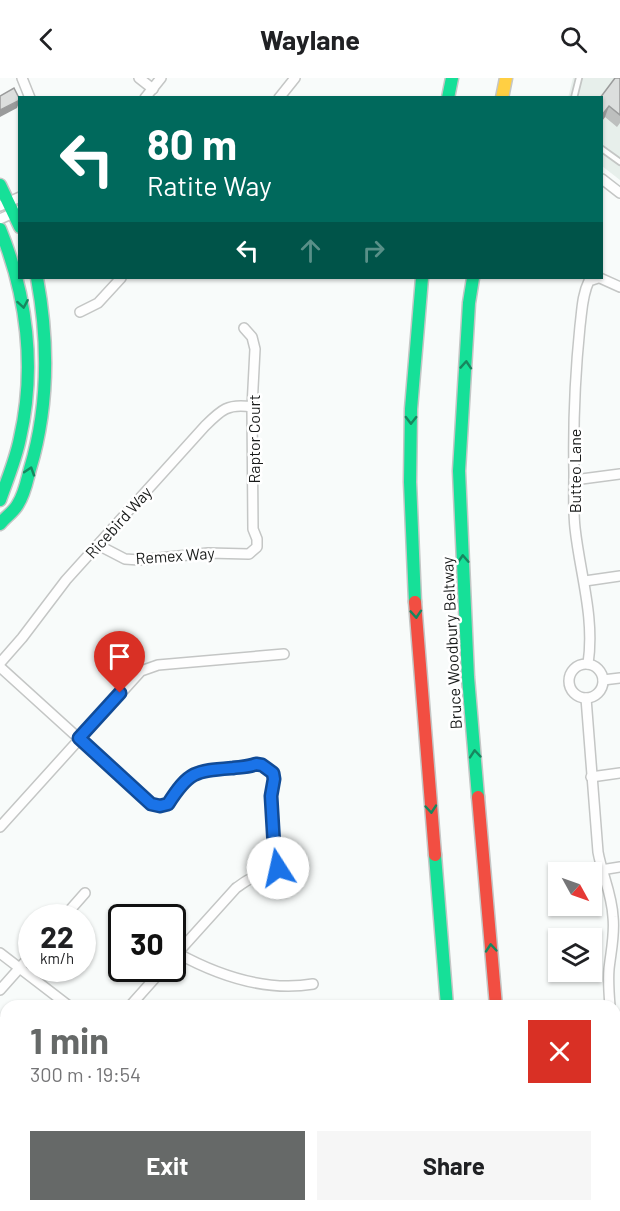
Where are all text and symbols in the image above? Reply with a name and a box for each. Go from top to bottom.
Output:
icon: back [30,23,63,56]
text: Waylane [260,23,360,55]
icon: search [557,23,590,56]
text: 80 m [147,118,237,168]
icon: left [48,120,126,198]
text: Ratite Way [147,169,272,201]
icon: left [231,234,264,267]
icon: ahead [294,234,327,267]
icon: right [357,234,390,267]
one-way arrow [16,299,29,309]
one-way arrow [459,360,472,369]
street label: Raptor Court [244,395,263,484]
one-way arrow [405,415,417,424]
street label: Butteo Lane [565,429,584,513]
one-way arrow [23,466,35,477]
street label: Ricebird Way [81,482,156,562]
street label: Remex Way [135,543,216,567]
one-way arrow [456,555,469,564]
street label: Bruce Woodbury Beltway [437,556,465,730]
one-way arrow [409,610,422,619]
pin [94,631,145,693]
icon: arrive [103,640,136,673]
one-way arrow [469,749,482,758]
one-way arrow [424,804,437,813]
position arrow [246,836,310,900]
north arrow [548,862,602,916]
map controls [548,862,602,982]
speed limit sign: 30 [108,904,186,982]
text: 22 [40,918,74,954]
button: layers [548,928,602,982]
one-way arrow [485,944,498,953]
text: km/h [40,949,74,967]
text: 1 min [30,1018,109,1061]
button: close [528,1020,591,1083]
text: 300 m · 19:54 [30,1062,141,1086]
button: Exit [30,1131,305,1200]
button: Share [317,1131,591,1200]

